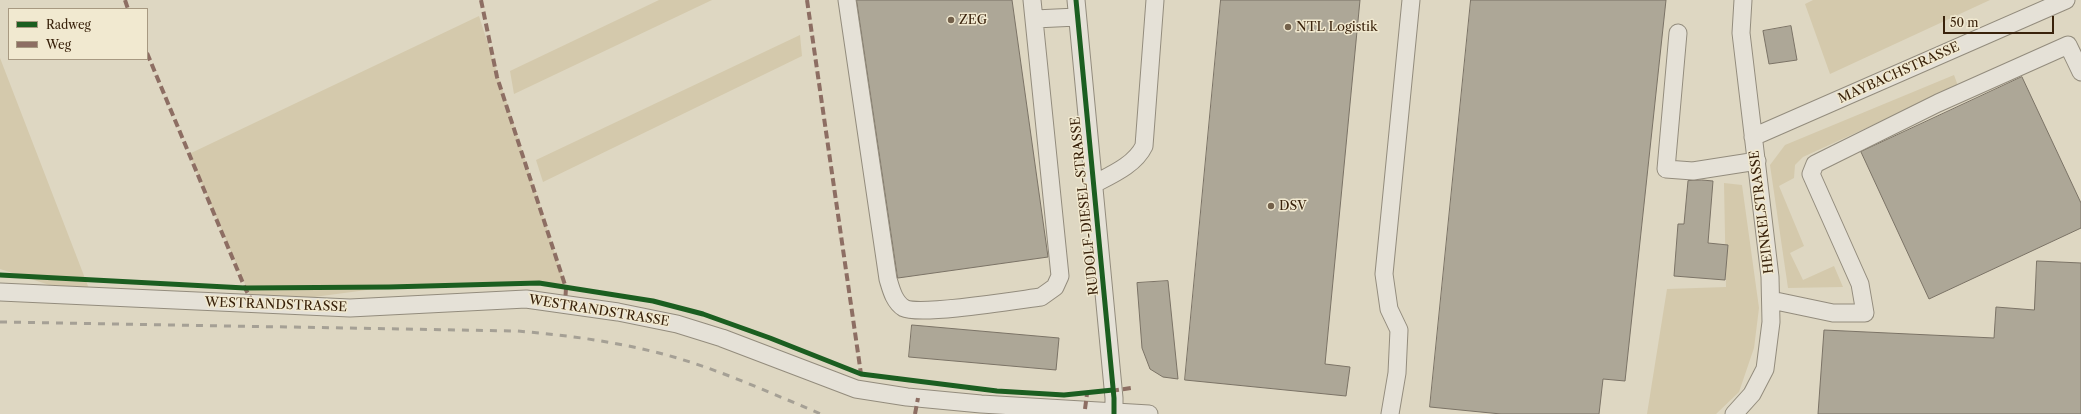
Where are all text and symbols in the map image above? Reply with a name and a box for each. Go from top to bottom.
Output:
legend [8,8,148,60]
scale bar [1945,8,2056,34]
place label: ZEG [959,12,987,28]
marker: ZEG [946,15,956,25]
text: 50 m [1950,15,1979,30]
text: Radweg [46,17,91,32]
place label: NTL Logistik [1296,19,1377,35]
marker: NTL Logistik [1283,22,1293,32]
text: Weg [46,37,71,52]
street label: MAYBACHSTRASSE [1836,39,1962,107]
street label: RUDOLF-DIESEL-STRASSE [1068,116,1102,296]
street label: HEINKELSTRASSE [1747,149,1777,275]
place label: DSV [1279,198,1307,214]
marker: DSV [1266,201,1276,211]
street label: WESTRANDSTRASSE [527,292,671,330]
street label: WESTRANDSTRASSE [205,295,347,315]

